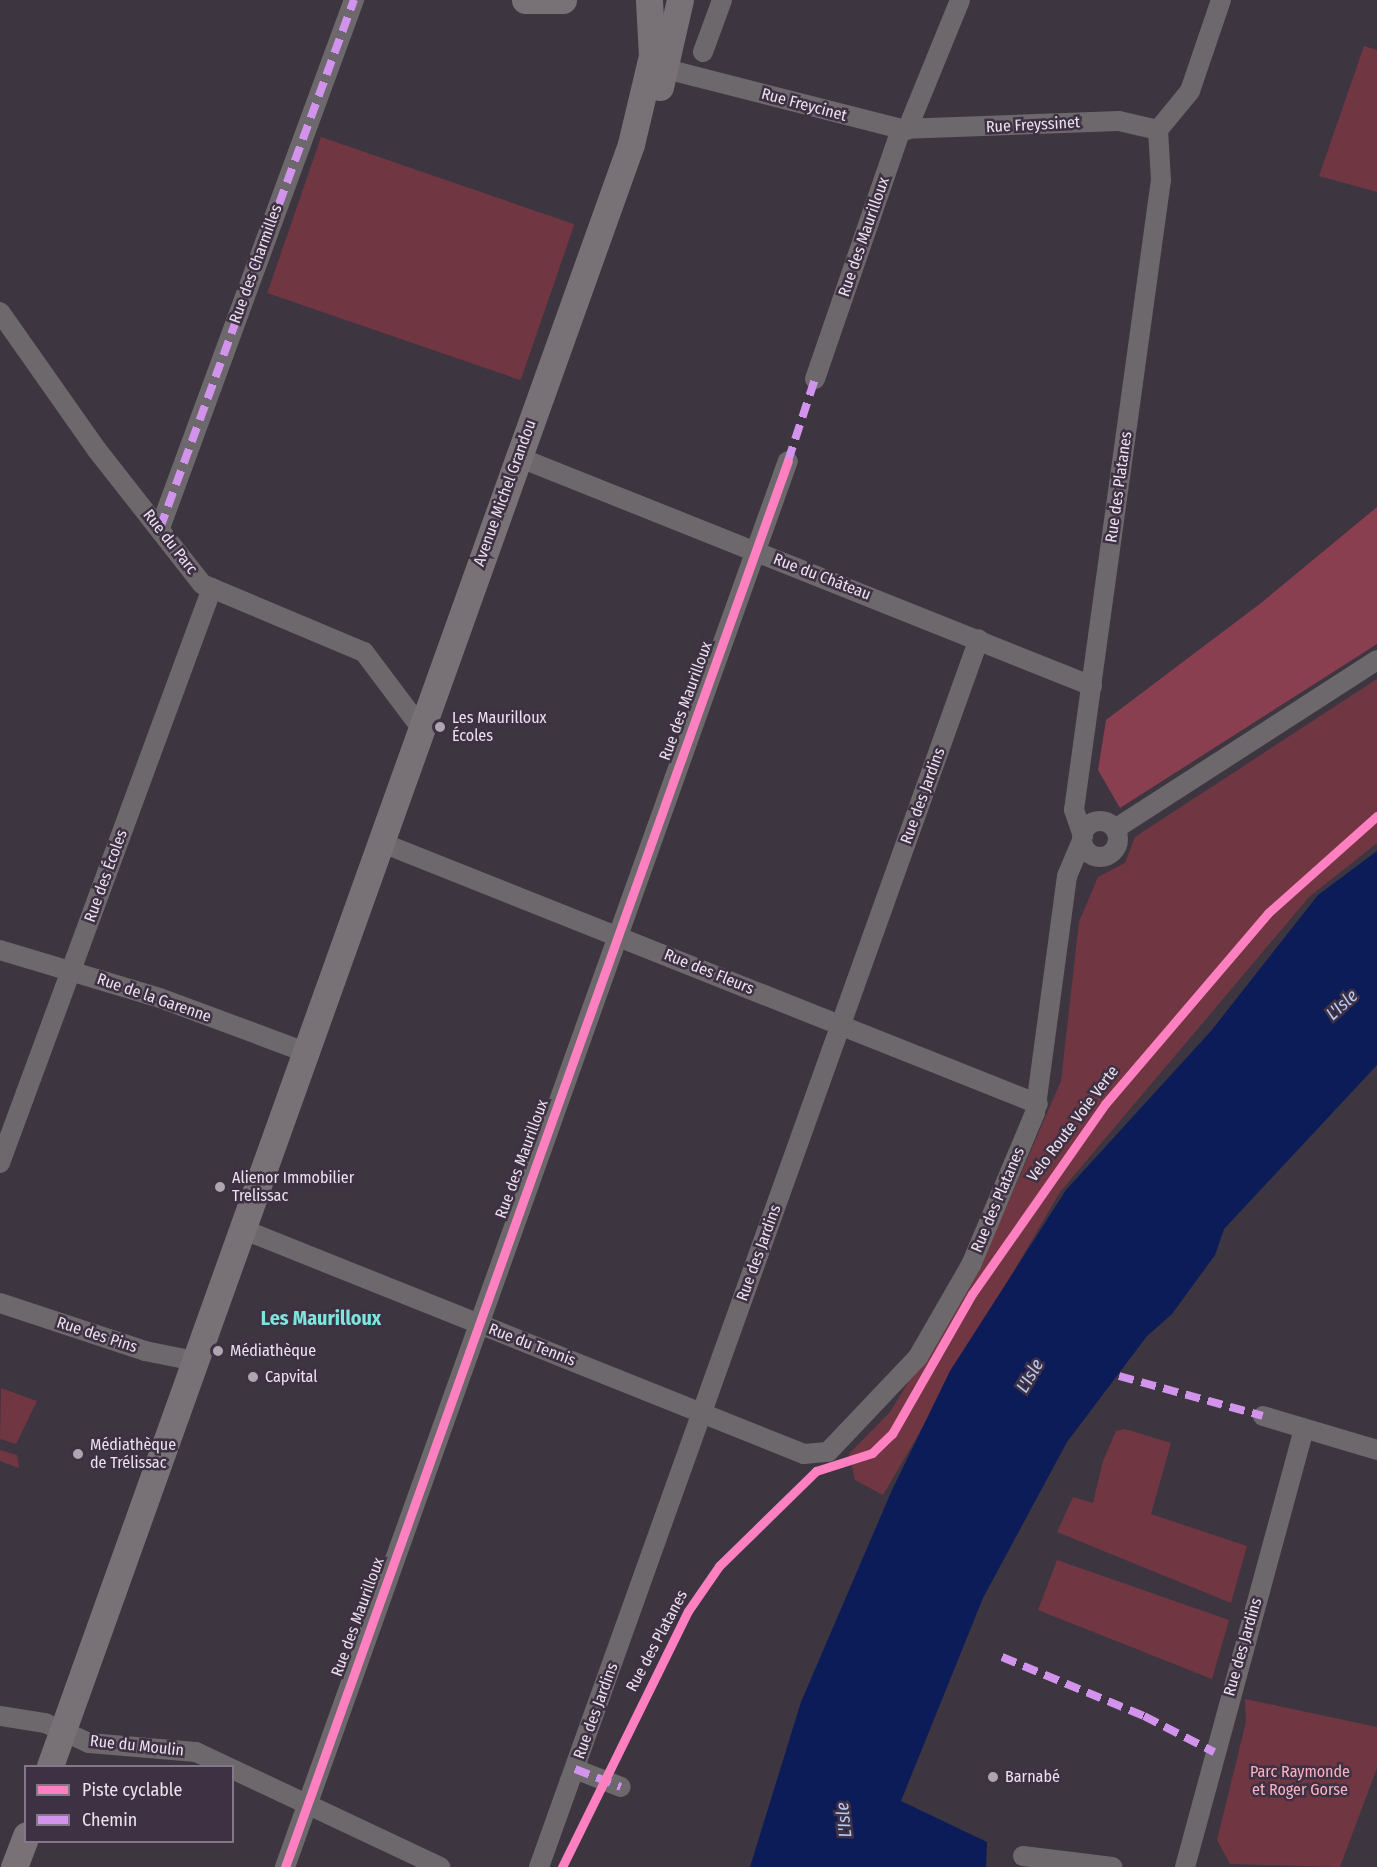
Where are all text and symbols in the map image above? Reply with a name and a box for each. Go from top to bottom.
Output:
street label: Rue Freycinet [759,84,849,126]
street label: Rue Freyssinet [985,113,1081,137]
street label: Rue des Maurilloux [835,175,893,299]
street label: Rue des Charmilles [226,202,286,326]
street label: Avenue Michel Grandou [470,417,540,569]
street label: Rue des Platanes [1102,430,1136,544]
street label: Rue du Parc [139,506,201,578]
street label: Rue du Château [771,550,873,604]
street label: Rue des Maurilloux [656,639,716,763]
place label: Les Maurilloux Écoles [452,708,547,746]
marker: Les Maurilloux Écoles [433,720,447,734]
street label: Rue des Jardins [897,745,949,847]
street label: Rue des Écoles [80,827,132,925]
street label: Rue des Fleurs [661,945,757,999]
street label: Rue de la Garenne [94,969,214,1027]
water label: L'Isle [1322,985,1362,1025]
street label: Velo Route Voie Verte [1023,1062,1123,1186]
street label: Rue des Maurilloux [492,1097,552,1221]
street label: Rue des Platanes [967,1145,1029,1255]
place label: Alienor Immobilier Trelissac [232,1168,354,1206]
marker: Alienor Immobilier Trelissac [213,1180,227,1194]
street label: Rue des Jardins [733,1202,785,1304]
district label: Les Maurilloux [261,1306,381,1330]
street label: Rue des Pins [54,1313,140,1357]
street label: Rue du Tennis [486,1320,578,1370]
place label: Médiathèque [230,1341,316,1361]
marker: Médiathèque [211,1344,225,1358]
water label: L'Isle [1012,1355,1048,1397]
place label: Capvital [265,1367,317,1387]
marker: Capvital [246,1370,260,1384]
place label: Médiathèque de Trélissac [90,1435,176,1473]
marker: Médiathèque de Trélissac [71,1447,85,1461]
street label: Rue des Maurilloux [328,1555,388,1679]
street label: Rue des Platanes [622,1587,692,1695]
street label: Rue des Jardins [1220,1596,1266,1698]
street label: Rue des Jardins [570,1660,622,1762]
street label: Rue du Moulin [89,1732,185,1760]
park label: Parc Raymonde et Roger Gorse [1250,1762,1350,1800]
legend [24,1765,234,1843]
place label: Barnabé [1005,1767,1060,1787]
marker: Barnabé [986,1770,1000,1784]
text: Piste cyclable [82,1779,182,1801]
water label: L'Isle [831,1801,857,1839]
text: Chemin [82,1809,137,1831]

